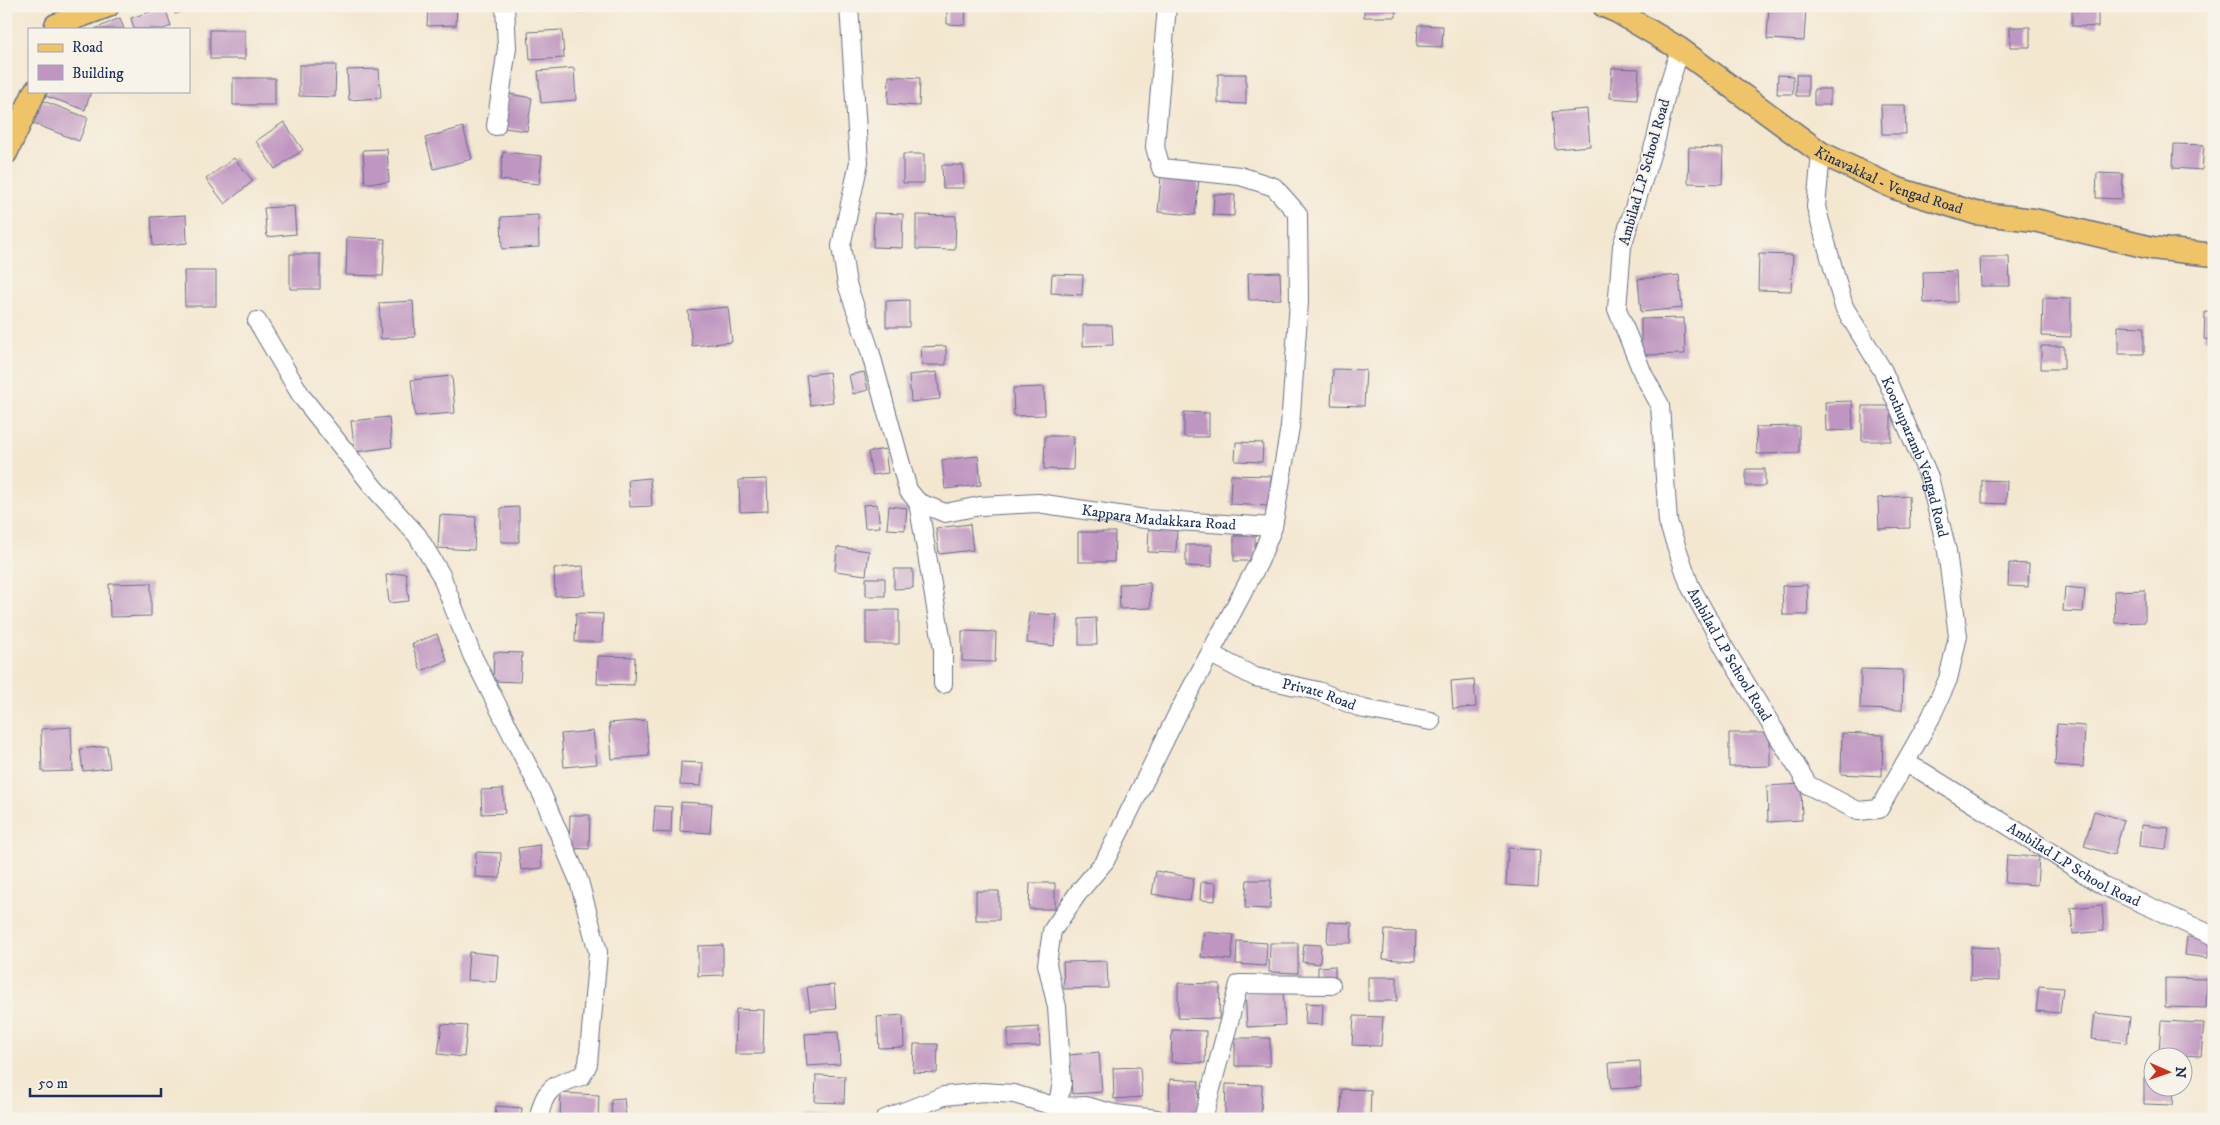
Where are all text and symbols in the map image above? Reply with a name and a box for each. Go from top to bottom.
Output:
legend [28,28,190,92]
text: Road [72,38,104,57]
text: Building [72,64,124,83]
street label: Ambilad LP School Road [1614,96,1675,248]
street label: Kinavakkal - Vengad Road [1810,142,1966,219]
street label: Koothuparamb Vengad Road [1877,374,1952,540]
street label: Kappara Madakkara Road [1080,501,1237,535]
street label: Ambilad LP School Road [1683,584,1776,725]
street label: Private Road [1280,674,1359,715]
street label: Ambilad LP School Road [2003,818,2144,911]
north arrow [2142,1048,2192,1098]
scale bar [30,1065,161,1097]
text: N [2171,1066,2189,1079]
text: 50 m [38,1074,68,1093]

